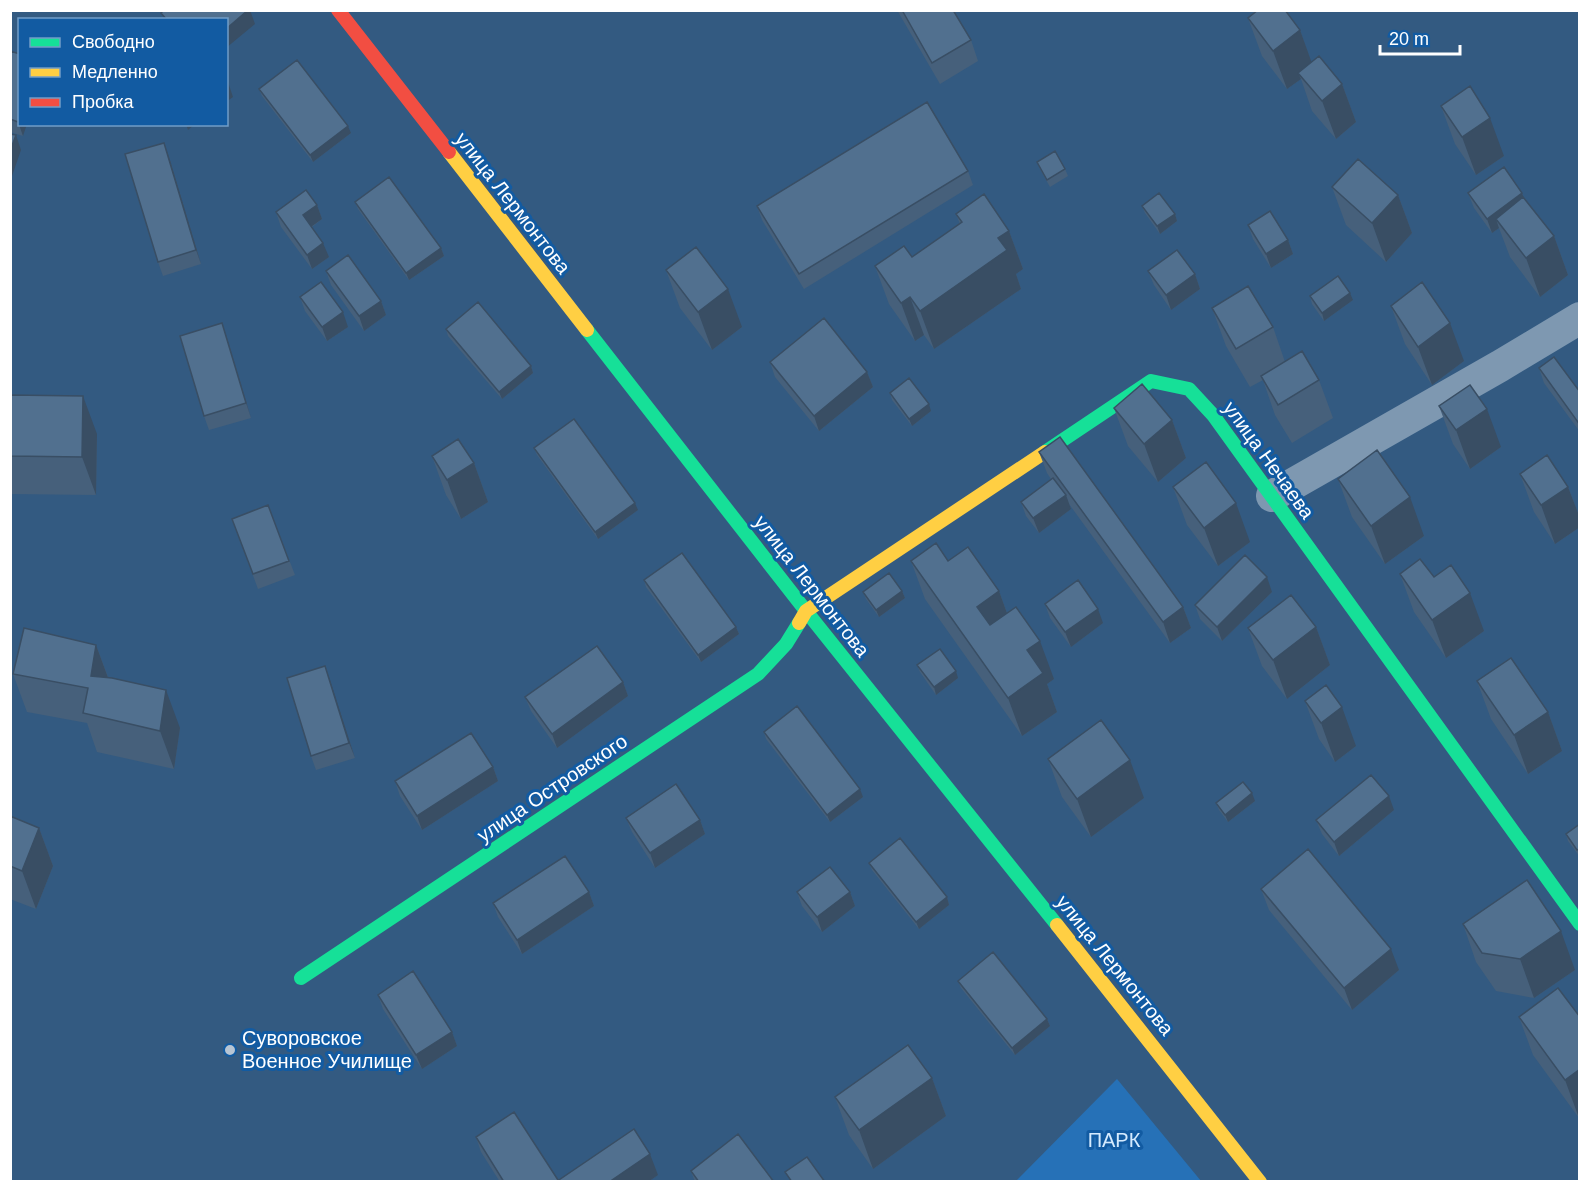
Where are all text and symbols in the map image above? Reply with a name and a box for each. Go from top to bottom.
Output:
legend [18,18,228,126]
scale bar [1380,18,1460,56]
text: 20 m [1389,29,1429,49]
text: Свободно [72,32,155,52]
text: Медленно [72,62,158,82]
text: Пробка [72,92,135,112]
street label: улица Лермонтова [451,128,576,279]
street label: улица Нечаева [1219,397,1319,524]
street label: улица Лермонтова [750,511,875,662]
street label: улица Островского [473,730,631,846]
street label: улица Лермонтова [1052,891,1179,1040]
place label: Суворовское Военное Училище [242,1027,412,1072]
marker: Суворовское Военное Училище [223,1043,237,1057]
park label: ПАРК [1088,1129,1141,1151]

